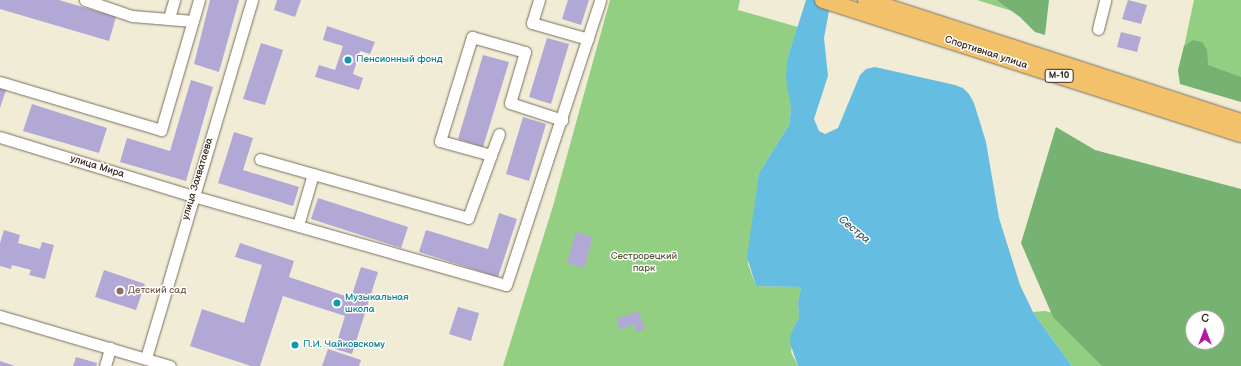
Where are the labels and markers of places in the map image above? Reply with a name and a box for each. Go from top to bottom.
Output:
place label: Пенсионный фонд [356,54,443,66]
marker: Пенсионный фонд [343,55,353,65]
place label: Детский сад [128,285,186,297]
marker: Детский сад [115,286,125,296]
place label: Музыкальная школа [345,291,409,314]
marker: Музыкальная школа [332,298,342,308]
place label: П.И. Чайковскому [303,339,385,351]
marker: П.И. Чайковскому [290,340,300,350]

